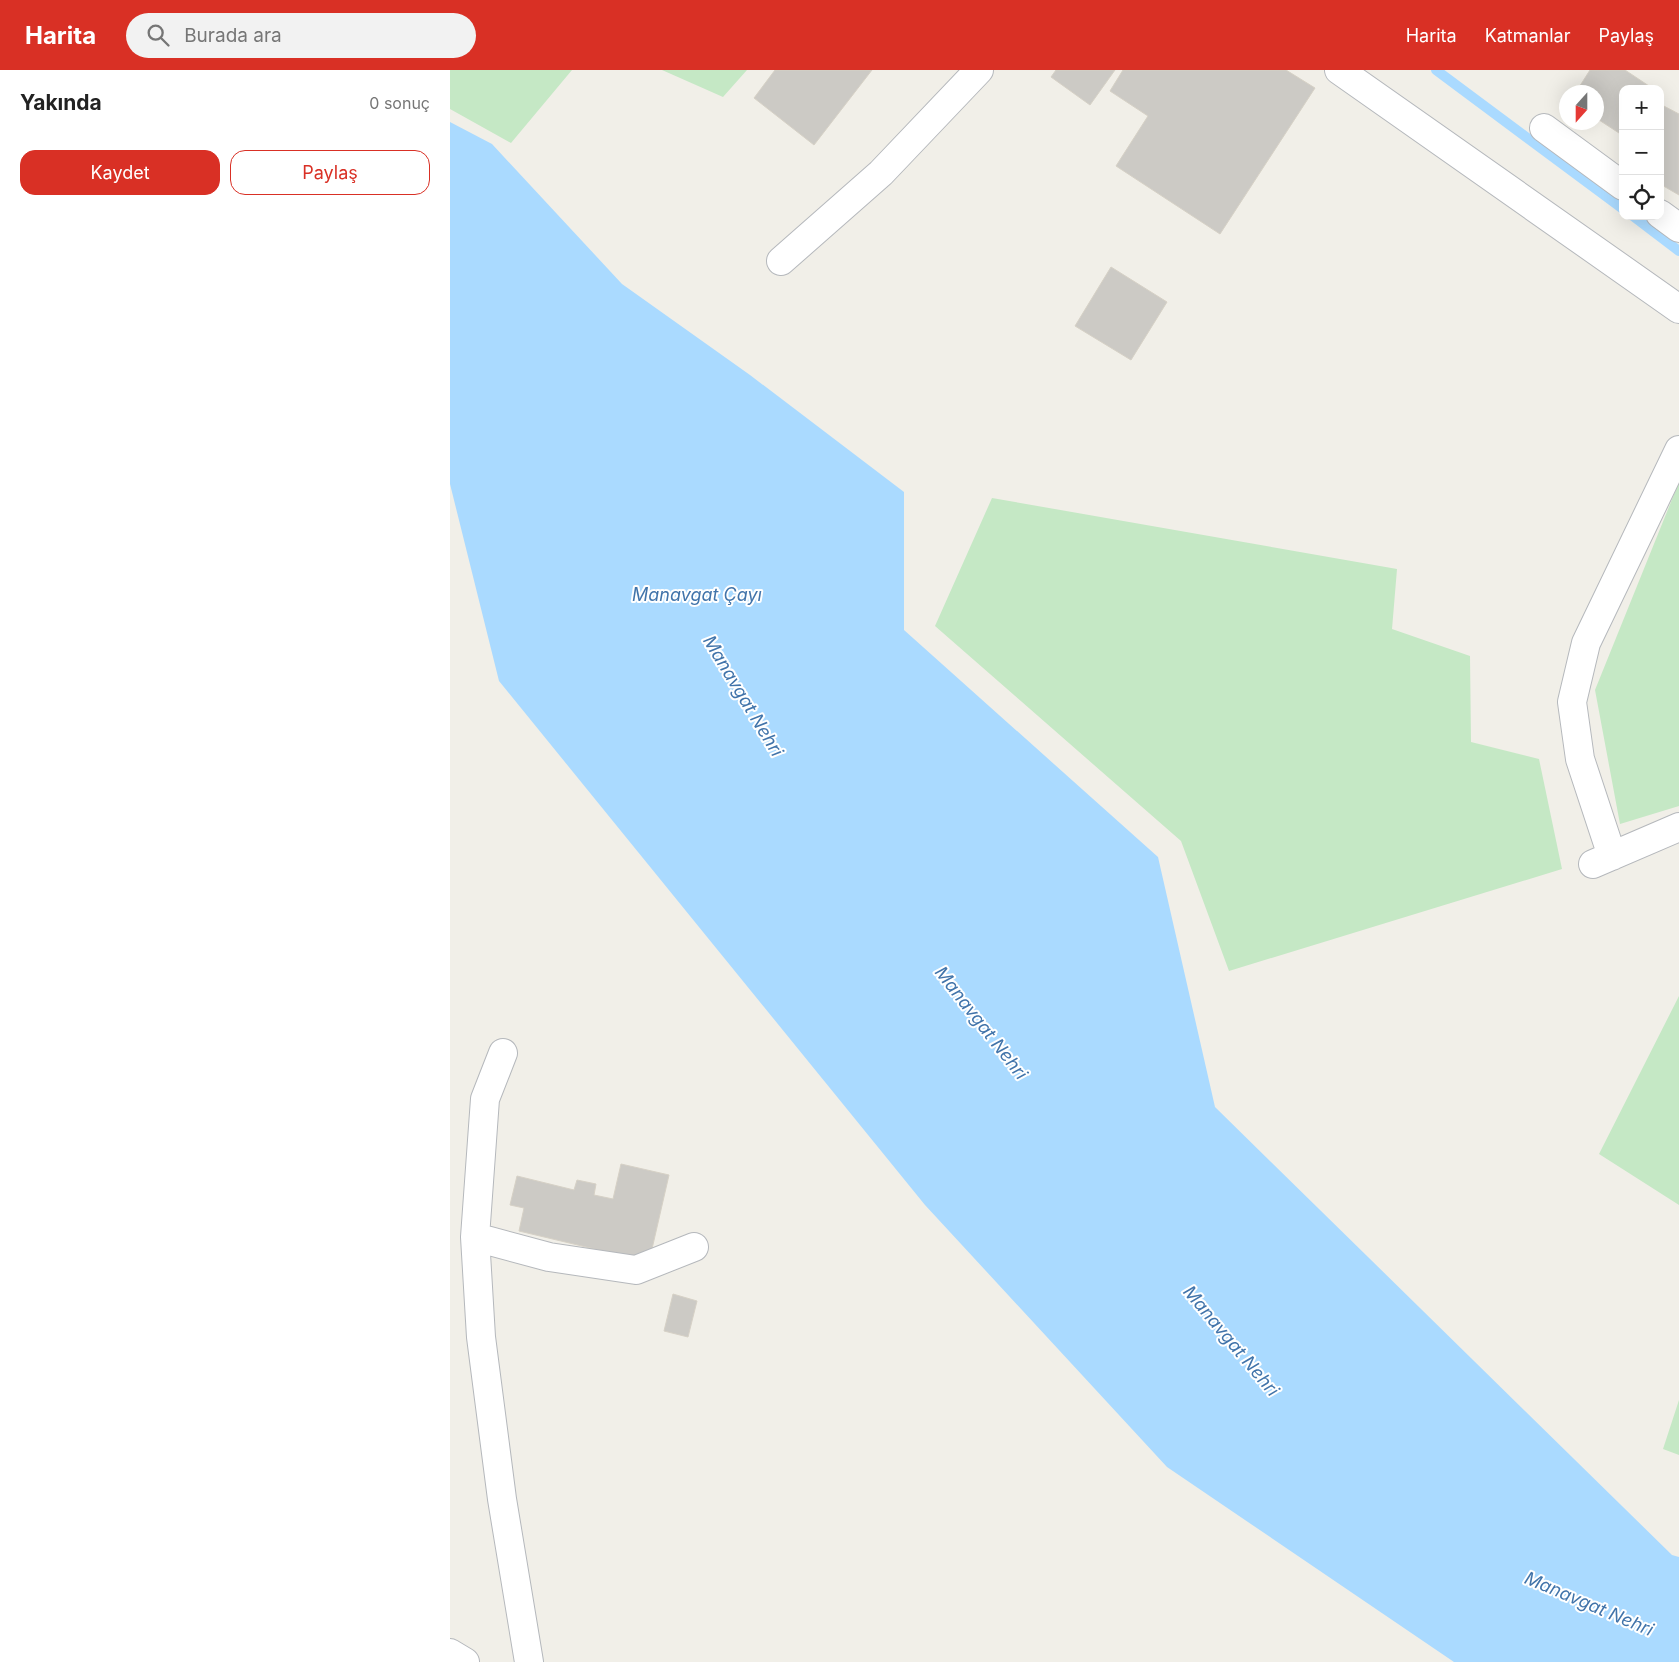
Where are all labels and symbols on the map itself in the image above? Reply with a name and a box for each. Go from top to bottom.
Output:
north arrow [1559,85,1604,130]
water label: Manavgat Çayı [632,584,762,605]
water label: Manavgat Nehri [699,631,788,761]
water label: Manavgat Nehri [931,962,1032,1084]
water label: Manavgat Nehri [1179,1281,1284,1401]
water label: Manavgat Nehri [1522,1567,1657,1640]

